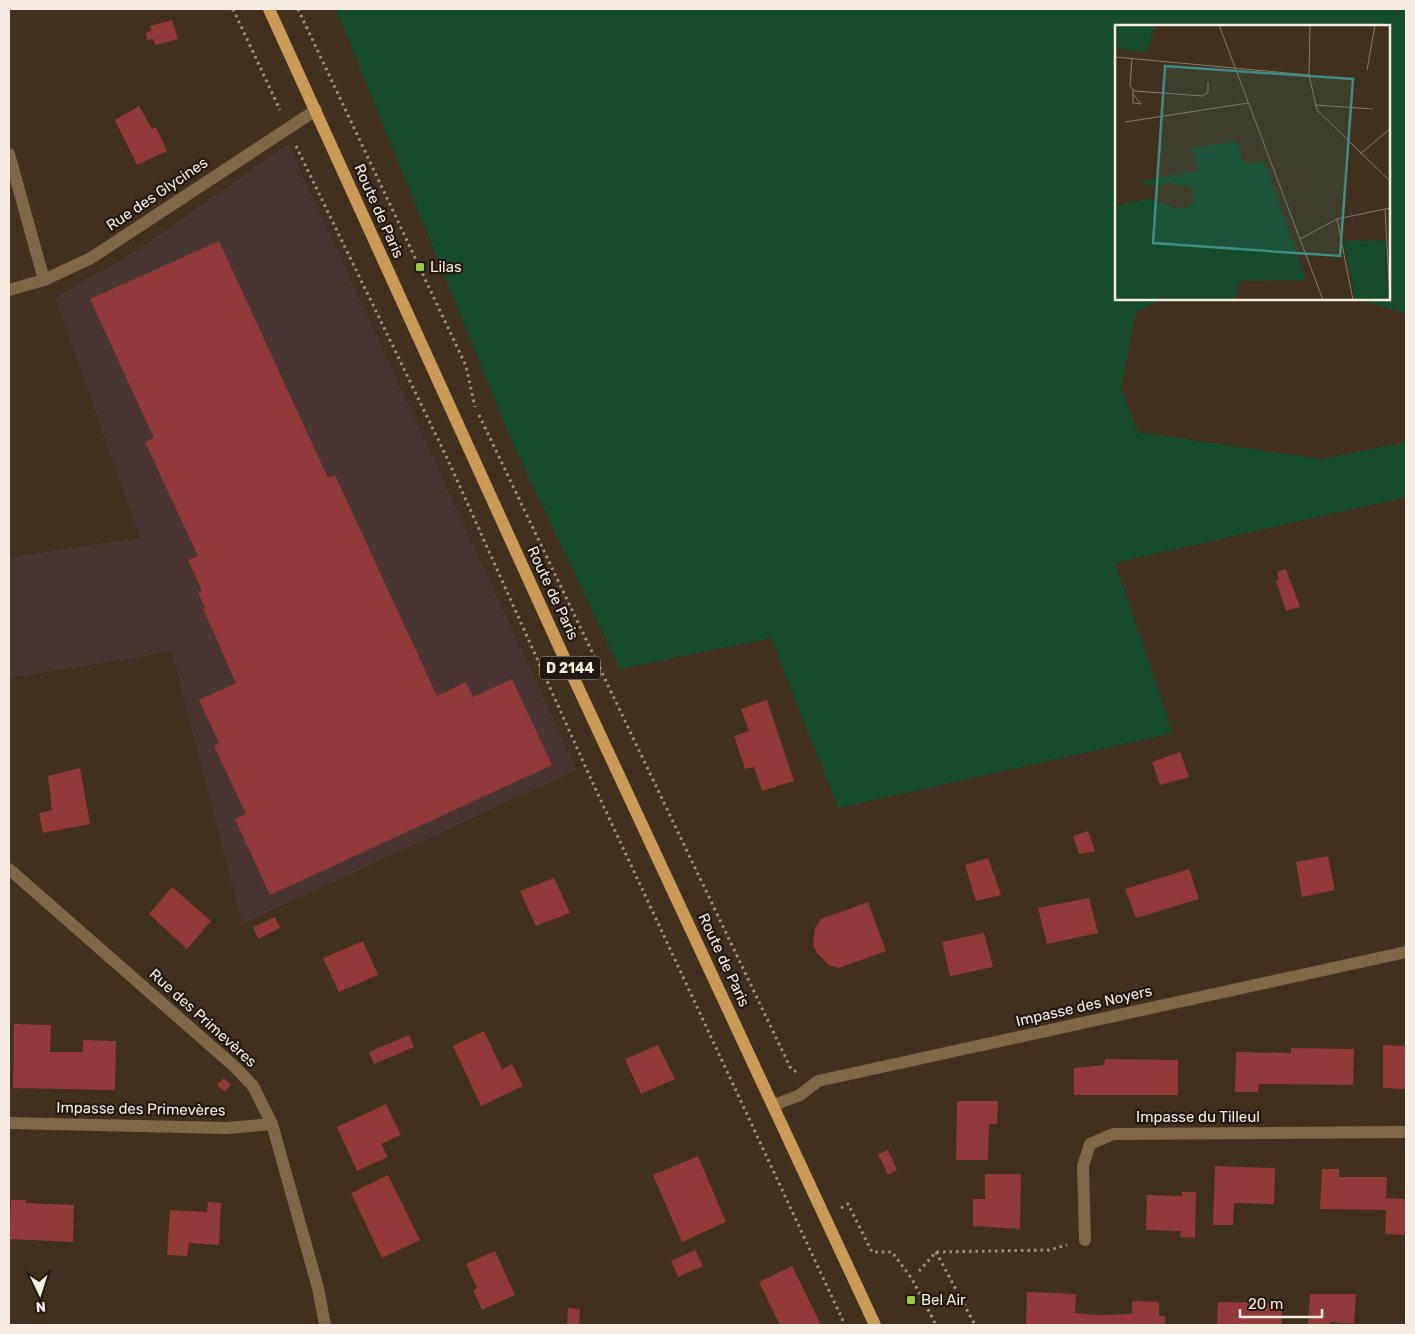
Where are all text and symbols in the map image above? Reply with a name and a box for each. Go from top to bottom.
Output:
inset map [1115,25,1390,300]
street label: Rue des Glycines [103,153,211,235]
street label: Route de Paris [350,161,408,261]
place label: Lilas [430,258,462,276]
marker: Lilas [414,261,426,273]
street label: Route de Paris [523,543,583,643]
road number: D 2144 [540,656,600,680]
street label: Route de Paris [694,910,754,1010]
street label: Rue des Primevères [146,965,261,1071]
street label: Impasse des Noyers [1014,981,1154,1030]
street label: Impasse des Primevères [56,1099,226,1119]
street label: Impasse du Tilleul [1136,1108,1260,1126]
north arrow [15,1269,65,1319]
scale bar [1240,1286,1322,1318]
place label: Bel Air [921,1291,966,1309]
marker: Bel Air [905,1294,917,1306]
text: 20 m [1248,1295,1283,1313]
text: N [35,1298,46,1315]

